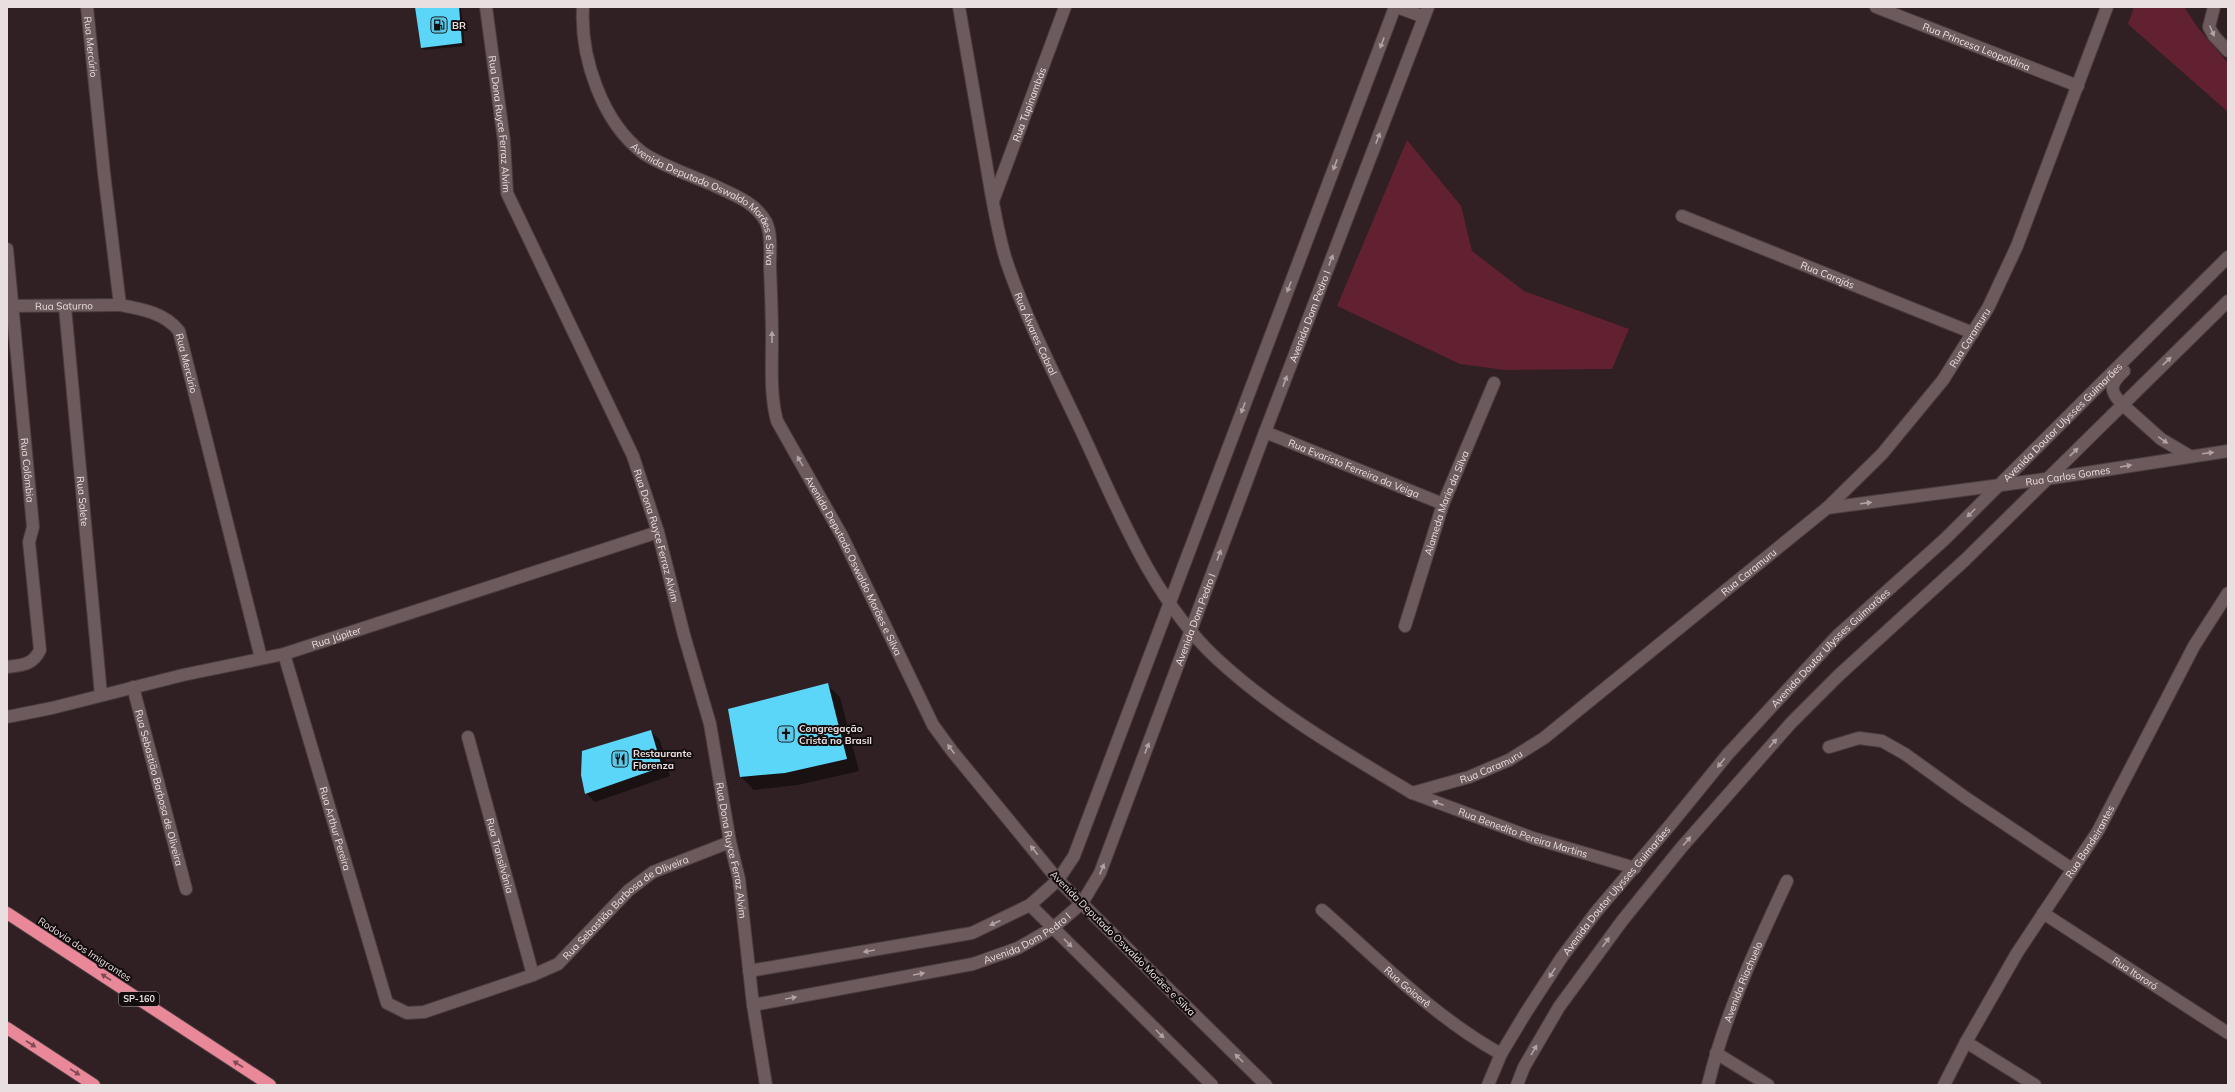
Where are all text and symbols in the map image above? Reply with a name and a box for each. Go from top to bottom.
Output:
fuel station icon: BR [429,15,449,35]
street label: Rua Mercúrio [81,16,100,78]
place label: BR [452,19,466,32]
street label: Rua Princesa Leopoldina [1921,20,2032,74]
one-way arrow [2209,25,2215,37]
one-way arrow [1378,38,1384,50]
street label: Rua Dona Ruyce Ferraz Alvim [486,55,513,193]
street label: Rua Tupinambás [1010,66,1049,144]
one-way arrow [1375,132,1381,144]
street label: Avenida Deputado Oswaldo Morães e Silva [628,140,776,266]
one-way arrow [1332,159,1338,171]
one-way arrow [1329,253,1335,265]
street label: Rua Carajás [1799,258,1856,292]
street label: Avenida Dom Pedro I [1286,269,1333,364]
one-way arrow [1286,281,1292,293]
street label: Rua Álvares Cabral [1011,290,1060,377]
street label: Rua Saturno [35,299,93,313]
street label: Rua Caramuru [1946,306,1993,370]
one-way arrow [769,330,775,343]
street label: Rua Mercúrio [173,332,200,395]
one-way arrow [2162,356,2172,366]
street label: Avenida Doutor Ulysses Guimarães [2000,360,2125,485]
one-way arrow [1282,375,1288,387]
one-way arrow [1240,403,1246,415]
street label: Rua Evaristo Ferreira da Veiga [1286,436,1421,501]
one-way arrow [2158,436,2168,444]
street label: Rua Colômbia [18,437,37,503]
one-way arrow [2069,447,2079,457]
street label: Alameda Maria da Silva [1421,449,1472,557]
one-way arrow [2202,450,2214,456]
one-way arrow [796,455,803,467]
street label: Rua Carlos Gomes [2025,463,2111,489]
one-way arrow [2120,463,2132,469]
street label: Rua Dona Ruyce Ferraz Alvim [631,467,682,604]
street label: Avenida Deputado Oswaldo Morães e Silva [802,473,905,658]
street label: Rua Salete [74,476,91,527]
one-way arrow [1860,500,1872,506]
one-way arrow [1966,508,1976,518]
street label: Rua Caramuru [1718,546,1779,599]
one-way arrow [1217,549,1223,561]
street label: Avenida Dom Pedro I [1172,572,1219,667]
street label: Avenida Doutor Ulysses Guimarães [1768,586,1893,710]
street label: Rua Júpiter [310,623,363,652]
street label: Rua Sebastião Barbosa de Oliveira [132,708,186,867]
place label: Congregação Cristã no Brasil [799,722,872,747]
church icon: Congregação Cristã no Brasil [776,724,796,744]
one-way arrow [1768,738,1777,748]
one-way arrow [1145,741,1151,753]
one-way arrow [947,744,955,755]
place label: Restaurante Florenza [633,747,692,772]
street label: Rua Caramuru [1458,747,1525,786]
restaurant icon: Restaurante Florenza [610,749,630,769]
one-way arrow [1716,757,1725,768]
street label: Rua Dona Ruyce Ferraz Alvim [713,781,749,919]
street label: Rua Arthur Pereira [317,785,354,872]
one-way arrow [1432,799,1444,805]
street label: Rua Bandeirantes [2063,803,2117,881]
street label: Rua Benedito Pereira Martins [1457,805,1589,861]
street label: Rua Transilvânia [483,817,516,895]
street label: Avenida Doutor Ulysses Guimarães [1560,824,1673,958]
one-way arrow [1683,835,1692,846]
one-way arrow [1029,844,1038,855]
street label: Rua Sebastião Barbosa de Oliveira [560,853,690,963]
one-way arrow [1099,863,1105,875]
street label: Avenida Deputado Oswaldo Morães e Silva [1047,868,1198,1019]
street label: Avenida Dom Pedro I [982,910,1073,967]
street label: Rodovia dos Imigrantes [36,914,134,985]
one-way arrow [990,920,1001,926]
one-way arrow [1602,937,1610,948]
one-way arrow [1063,938,1073,947]
street label: Avenida Riachuelo [1721,939,1765,1024]
one-way arrow [863,948,875,954]
street label: Rua Itororó [2110,954,2160,993]
street label: Rua Goioerê [1382,964,1433,1010]
one-way arrow [1548,967,1555,979]
one-way arrow [913,971,925,977]
one-way arrow [101,973,111,981]
road number: SP-160 [119,992,159,1006]
one-way arrow [785,994,798,1000]
one-way arrow [1155,1029,1165,1039]
one-way arrow [26,1040,36,1048]
one-way arrow [1530,1044,1537,1056]
one-way arrow [1234,1053,1244,1063]
one-way arrow [232,1060,244,1067]
one-way arrow [69,1069,80,1076]

